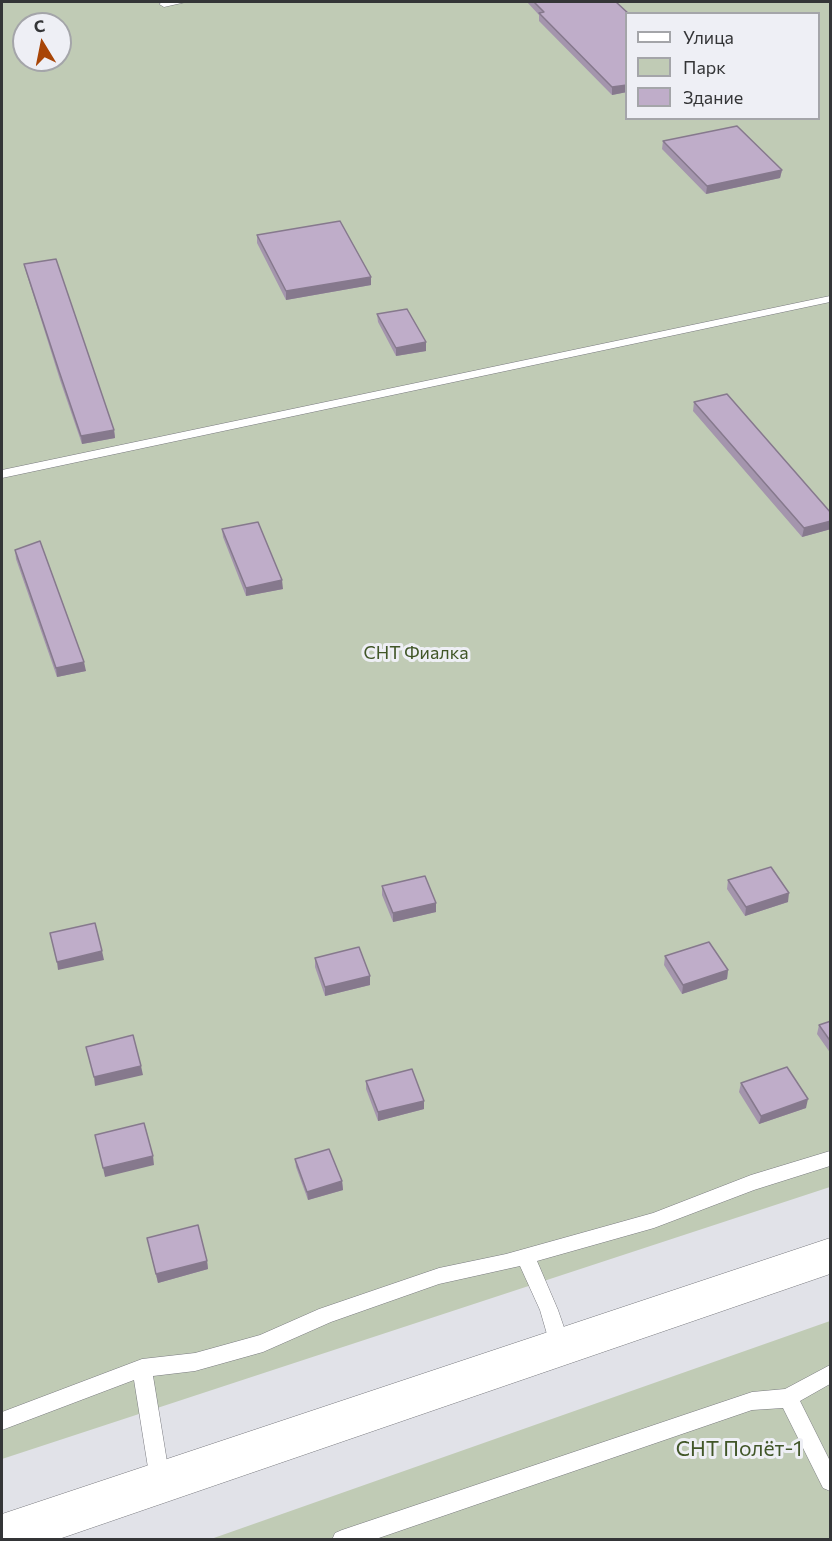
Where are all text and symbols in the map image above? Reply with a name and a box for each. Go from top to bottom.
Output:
north arrow [12,12,72,72]
legend [625,12,820,120]
text: С [32,15,46,36]
text: Улица [683,26,734,48]
text: Парк [683,56,726,78]
text: Здание [683,86,743,108]
park label: СНТ Фиалка [363,642,469,664]
park label: СНТ Полёт-1 [676,1436,802,1462]

